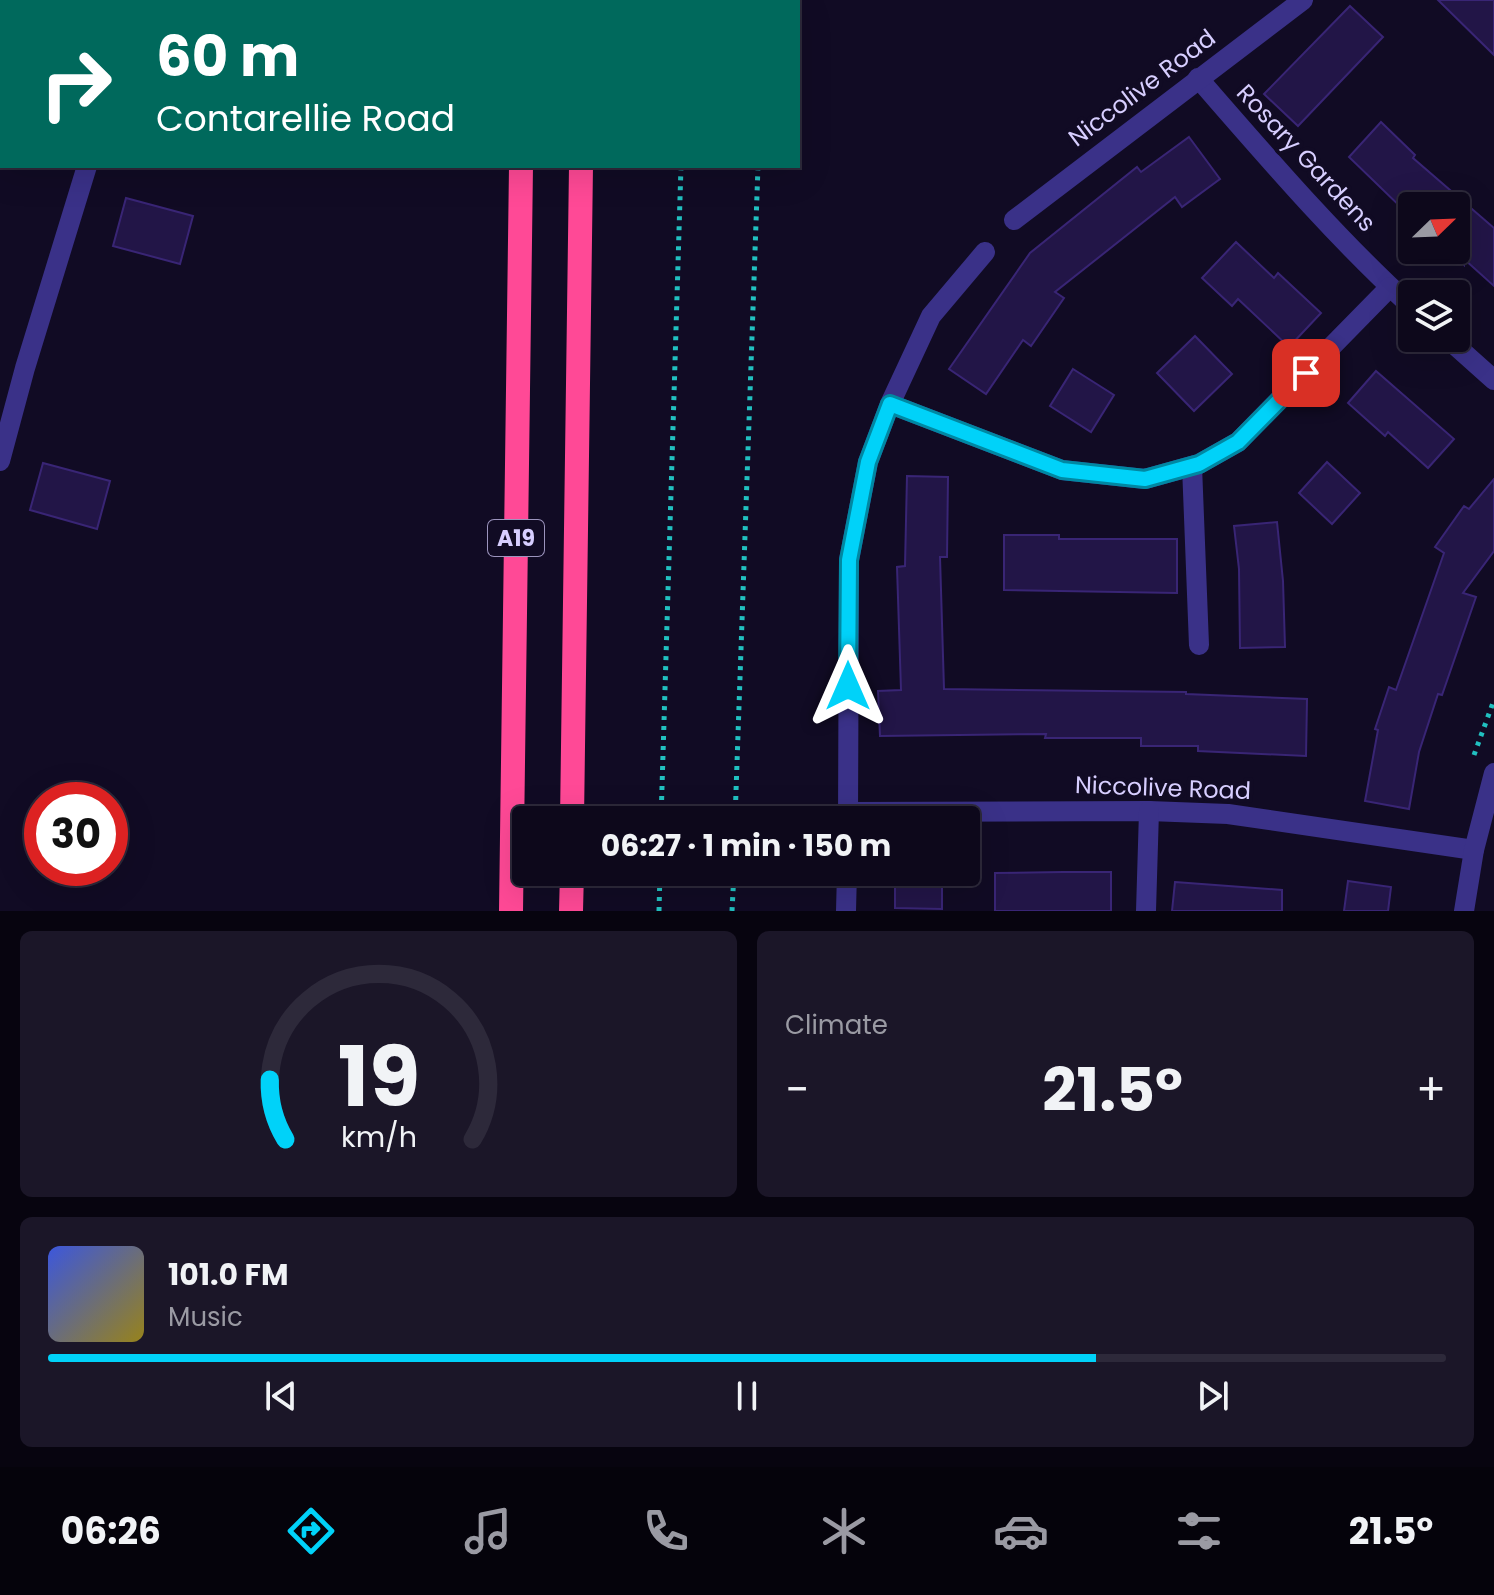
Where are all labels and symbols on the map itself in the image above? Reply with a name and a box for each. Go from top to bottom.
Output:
street label: Niccolive Road [1061,21,1222,154]
street label: Rosary Gardens [1229,77,1383,239]
north arrow [1398,192,1470,264]
pin [1272,339,1340,407]
road number: A19 [488,520,544,556]
position arrow [806,644,890,728]
street label: Niccolive Road [1074,768,1252,807]
speed limit sign: 30 [24,782,128,886]

